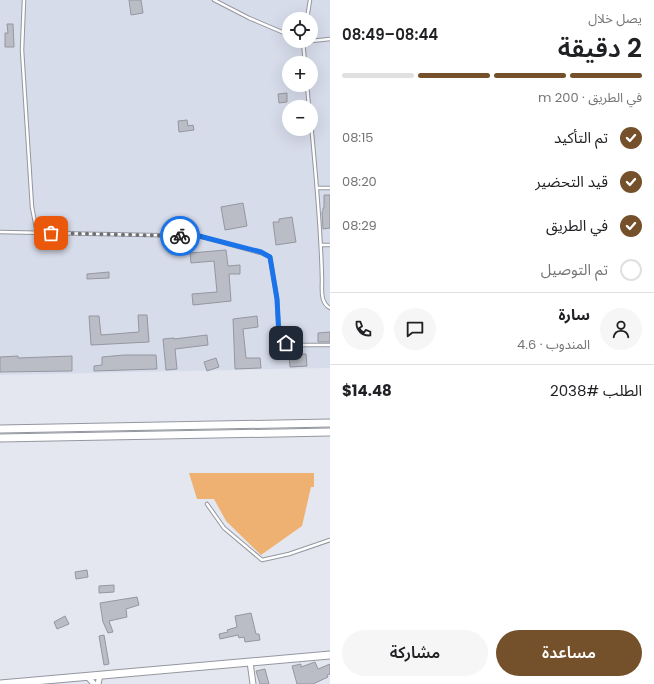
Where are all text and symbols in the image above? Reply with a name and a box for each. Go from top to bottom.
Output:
text: يصل خلال [588,9,642,28]
map controls [282,12,318,136]
button: locate [282,12,318,48]
text: 08:44–08:49 [342,24,438,45]
text: 2 دقيقة [558,30,642,66]
button: + [282,56,318,92]
text: في الطريق · 200 m [538,88,642,107]
button: − [282,100,318,136]
text: تم التأكيد [554,127,608,148]
icon: check [620,127,642,149]
text: 08:15 [342,128,373,147]
text: قيد التحضير [535,171,608,192]
icon: check [620,171,642,193]
text: 08:20 [342,172,377,191]
text: في الطريق [546,215,608,236]
icon: check [620,215,642,237]
pin [34,216,68,250]
courier [160,216,200,256]
text: 08:29 [342,216,377,235]
icon: bag [40,222,62,244]
icon: bike [169,225,191,247]
text: تم التوصيل [541,259,608,280]
text: سارة [558,304,590,325]
button: phone [342,308,384,350]
button: chat [394,308,436,350]
button: person [600,308,642,350]
pin [269,326,303,360]
icon: home [275,332,297,354]
text: المندوب · 4.6 [517,335,590,354]
text: $14.48 [342,380,392,401]
text: الطلب #2038 [550,380,642,401]
button: مشاركة [342,630,488,676]
button: مساعدة [496,630,642,676]

